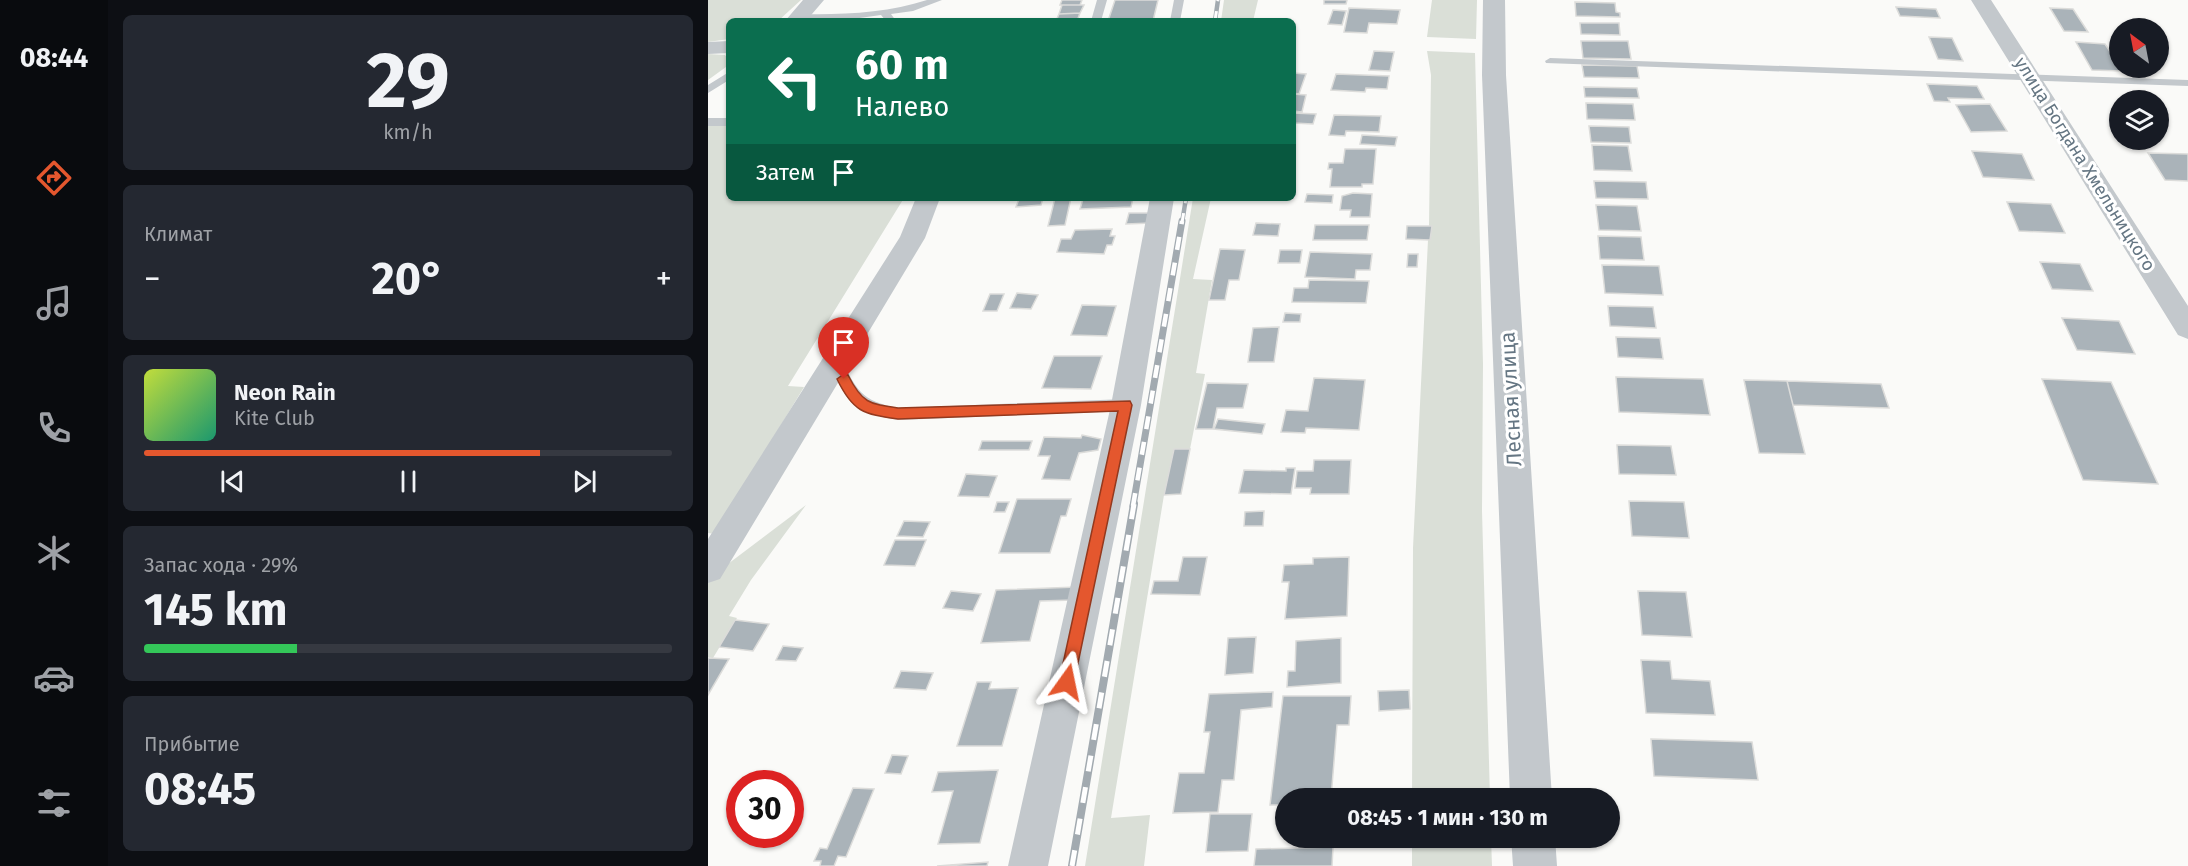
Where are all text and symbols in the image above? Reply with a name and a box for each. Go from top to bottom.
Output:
north arrow [2109,18,2169,78]
map controls [2109,18,2169,150]
text: 29 [366,34,450,128]
text: 60 m [855,40,949,90]
text: 08:44 [20,42,88,74]
icon: left [756,42,834,120]
street label: улица Богдана Хмельницкого [2010,53,2160,275]
button: layers [2109,90,2169,150]
text: Налево [855,91,949,123]
text: km/h [383,120,433,144]
icon: arrive [827,156,860,189]
icon: directions [33,157,75,199]
text: Затем [756,159,815,186]
text: Климат [144,222,212,246]
text: 20° [371,252,445,306]
text: − [144,259,161,299]
text: + [656,259,672,299]
icon: music [33,282,75,324]
pin [818,317,869,379]
icon: arrive [827,326,860,359]
street label: Лесная улица [1494,331,1528,467]
text: Neon Rain [234,379,336,406]
text: Kite Club [234,406,315,430]
icon: phone [33,407,75,449]
icon: previous [216,465,249,498]
icon: pause [392,465,425,498]
icon: next [568,465,601,498]
icon: climate [33,532,75,574]
text: Запас хода · 29% [144,553,298,577]
text: 145 km [144,583,288,637]
position arrow [1035,650,1099,714]
icon: car [33,657,75,699]
text: Прибытие [144,732,240,756]
text: 08:45 [144,762,256,816]
speed limit sign: 30 [726,770,804,848]
icon: filters [33,782,75,824]
text: 08:45 · 1 мин · 130 m [1347,804,1548,831]

